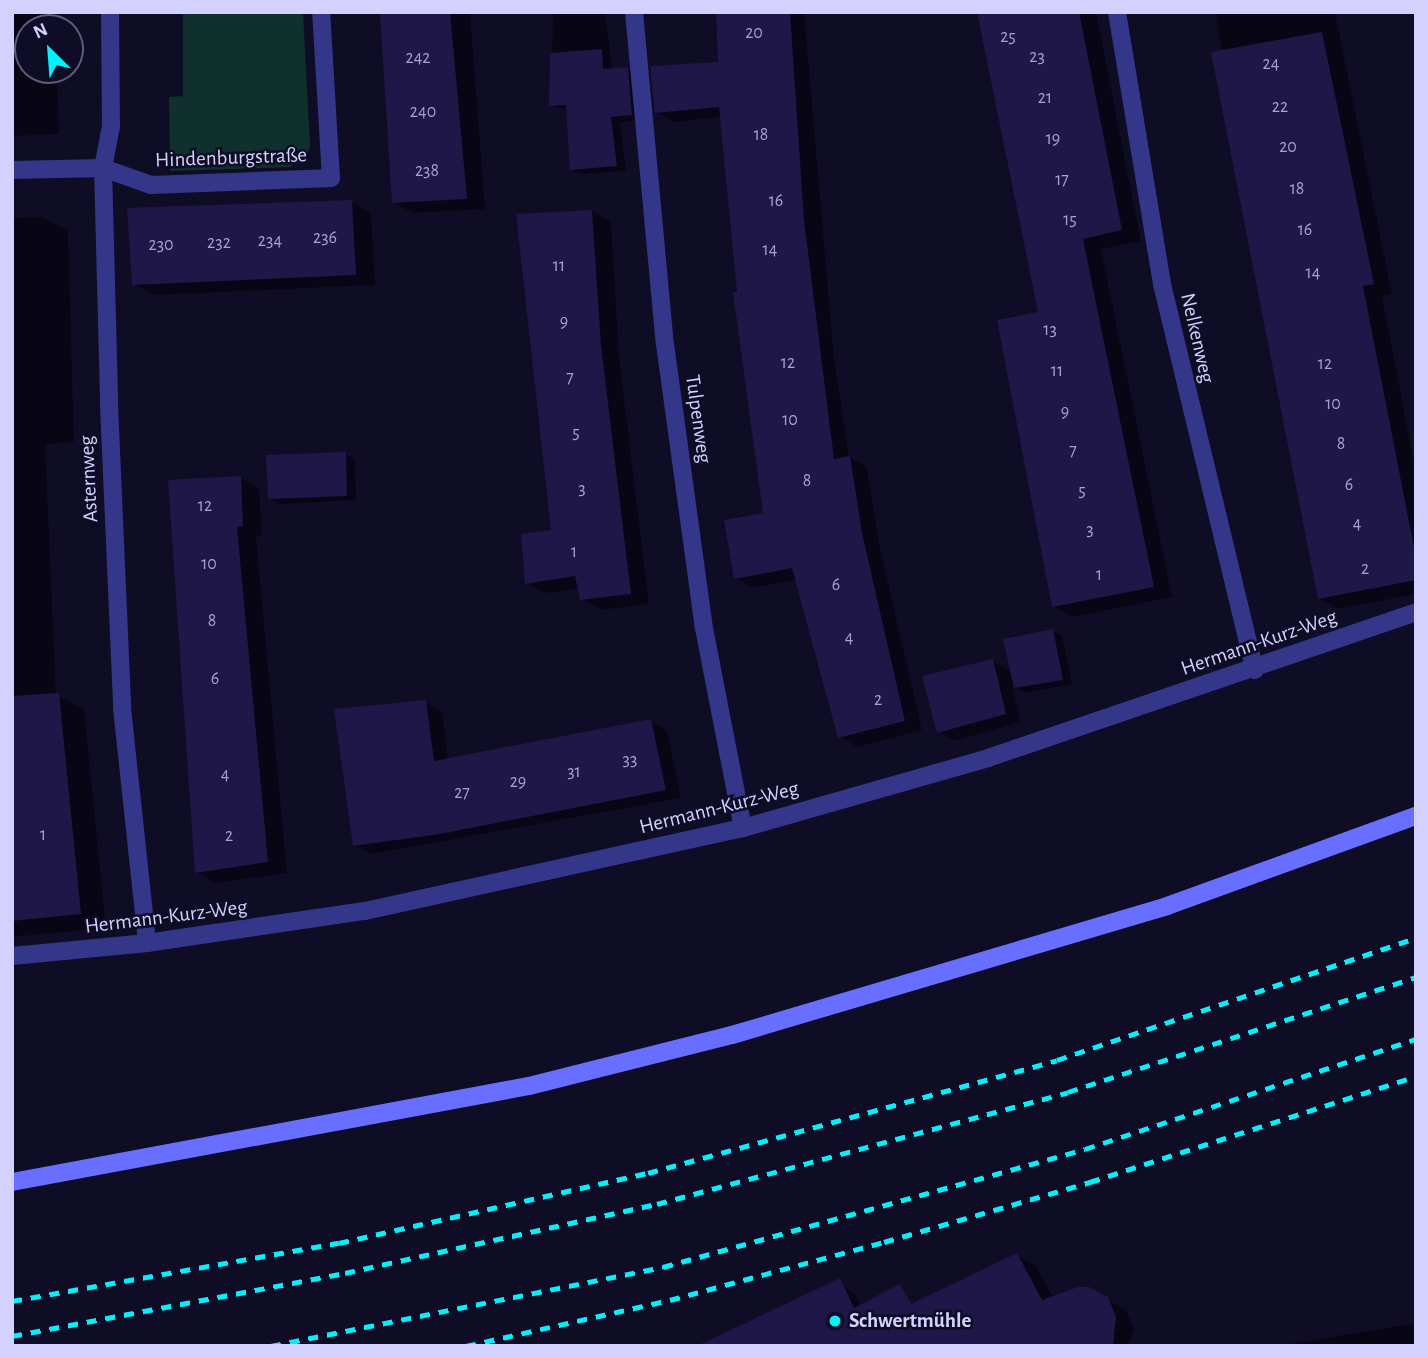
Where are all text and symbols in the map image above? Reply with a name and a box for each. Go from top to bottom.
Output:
north arrow [14,14,84,84]
text: N [31,20,51,43]
house number: 20 [745,22,763,44]
house number: 25 [1000,26,1016,48]
house number: 23 [1029,46,1045,68]
house number: 242 [405,47,431,69]
house number: 24 [1263,53,1279,75]
house number: 21 [1038,87,1052,109]
house number: 22 [1272,96,1288,118]
house number: 240 [410,101,436,123]
house number: 18 [754,124,768,146]
house number: 19 [1046,128,1060,150]
house number: 20 [1279,136,1297,158]
street label: Hindenburgstraße [155,143,307,173]
house number: 238 [415,160,439,182]
house number: 17 [1055,169,1069,191]
house number: 18 [1290,178,1304,200]
house number: 16 [769,190,783,212]
house number: 15 [1063,209,1077,231]
house number: 16 [1298,219,1312,241]
house number: 236 [313,227,337,249]
house number: 234 [258,230,282,252]
house number: 232 [207,232,231,254]
house number: 230 [148,234,174,256]
house number: 14 [763,239,777,261]
house number: 11 [553,255,565,277]
house number: 14 [1306,262,1320,284]
street label: Nelkenweg [1174,290,1220,386]
house number: 9 [560,311,568,333]
house number: 13 [1043,319,1057,341]
house number: 12 [781,352,795,374]
house number: 12 [1318,353,1332,375]
house number: 11 [1051,360,1063,382]
house number: 7 [566,367,574,389]
street label: Tulpenweg [679,373,717,465]
house number: 10 [1325,393,1341,415]
house number: 9 [1061,401,1069,423]
house number: 10 [782,409,798,431]
house number: 5 [572,422,580,444]
house number: 8 [1337,433,1345,455]
street label: Asternweg [74,435,104,523]
house number: 7 [1069,440,1077,462]
house number: 8 [803,470,811,492]
house number: 6 [1345,474,1353,496]
house number: 3 [578,478,586,500]
house number: 5 [1078,480,1086,502]
house number: 12 [198,495,212,517]
house number: 4 [1353,513,1361,535]
house number: 3 [1086,519,1094,541]
house number: 1 [571,541,577,563]
house number: 10 [201,553,217,575]
house number: 2 [1361,558,1369,580]
house number: 1 [1096,564,1102,586]
house number: 6 [832,574,840,596]
street label: Hermann-Kurz-Weg [1178,604,1340,682]
house number: 8 [208,610,216,632]
house number: 4 [845,627,853,649]
house number: 6 [211,668,219,690]
house number: 2 [874,689,882,711]
house number: 33 [623,749,637,771]
house number: 31 [567,761,581,783]
house number: 4 [221,764,229,786]
house number: 29 [510,771,526,793]
street label: Hermann-Kurz-Weg [637,776,801,840]
house number: 27 [454,782,470,804]
house number: 1 [40,824,46,846]
house number: 2 [225,825,233,847]
street label: Hermann-Kurz-Weg [83,895,249,939]
place label: Schwertmühle [849,1308,971,1334]
marker: Schwertmühle [827,1313,843,1329]

